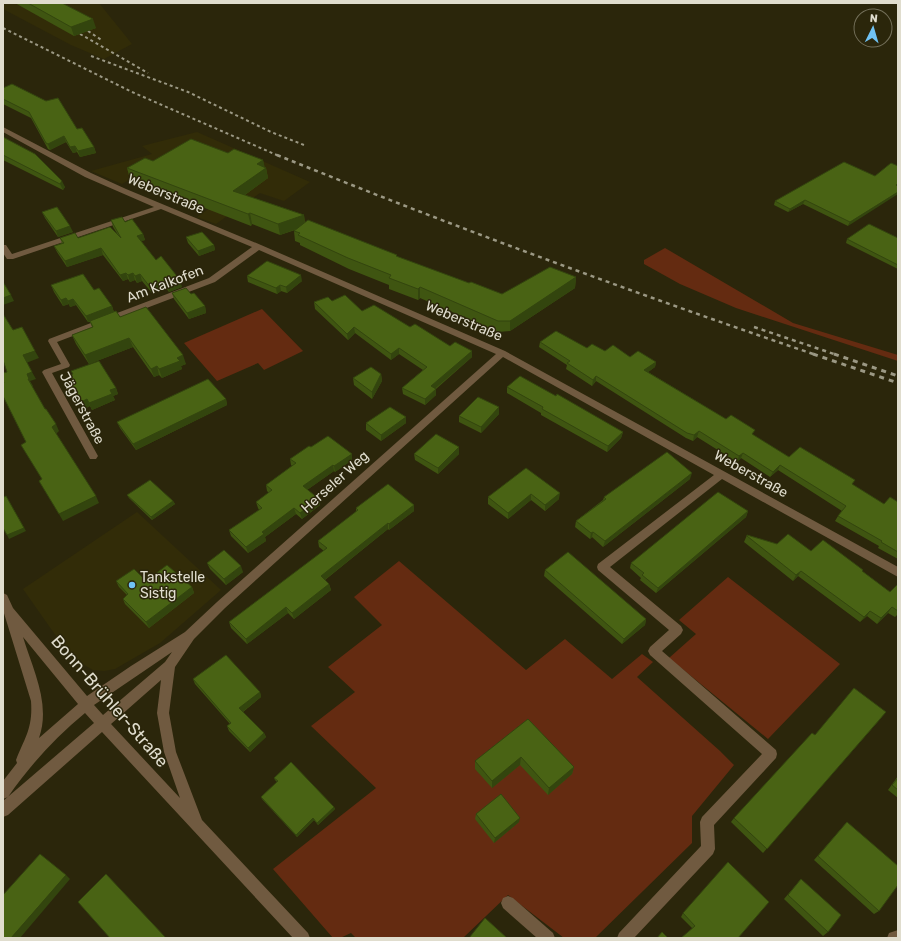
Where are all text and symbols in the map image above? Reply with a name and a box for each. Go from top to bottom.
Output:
north arrow [853,8,893,48]
text: N [869,12,878,25]
street label: Weberstraße [125,170,207,218]
street label: Am Kalkofen [124,262,206,306]
street label: Weberstraße [423,297,505,345]
street label: Jägerstraße [56,369,108,447]
street label: Herseler Weg [298,447,372,517]
street label: Weberstraße [711,447,791,501]
place label: Tankstelle Sistig [140,569,205,602]
marker: Tankstelle Sistig [127,580,137,590]
street label: Bonn-Brühler-Straße [47,631,173,771]

